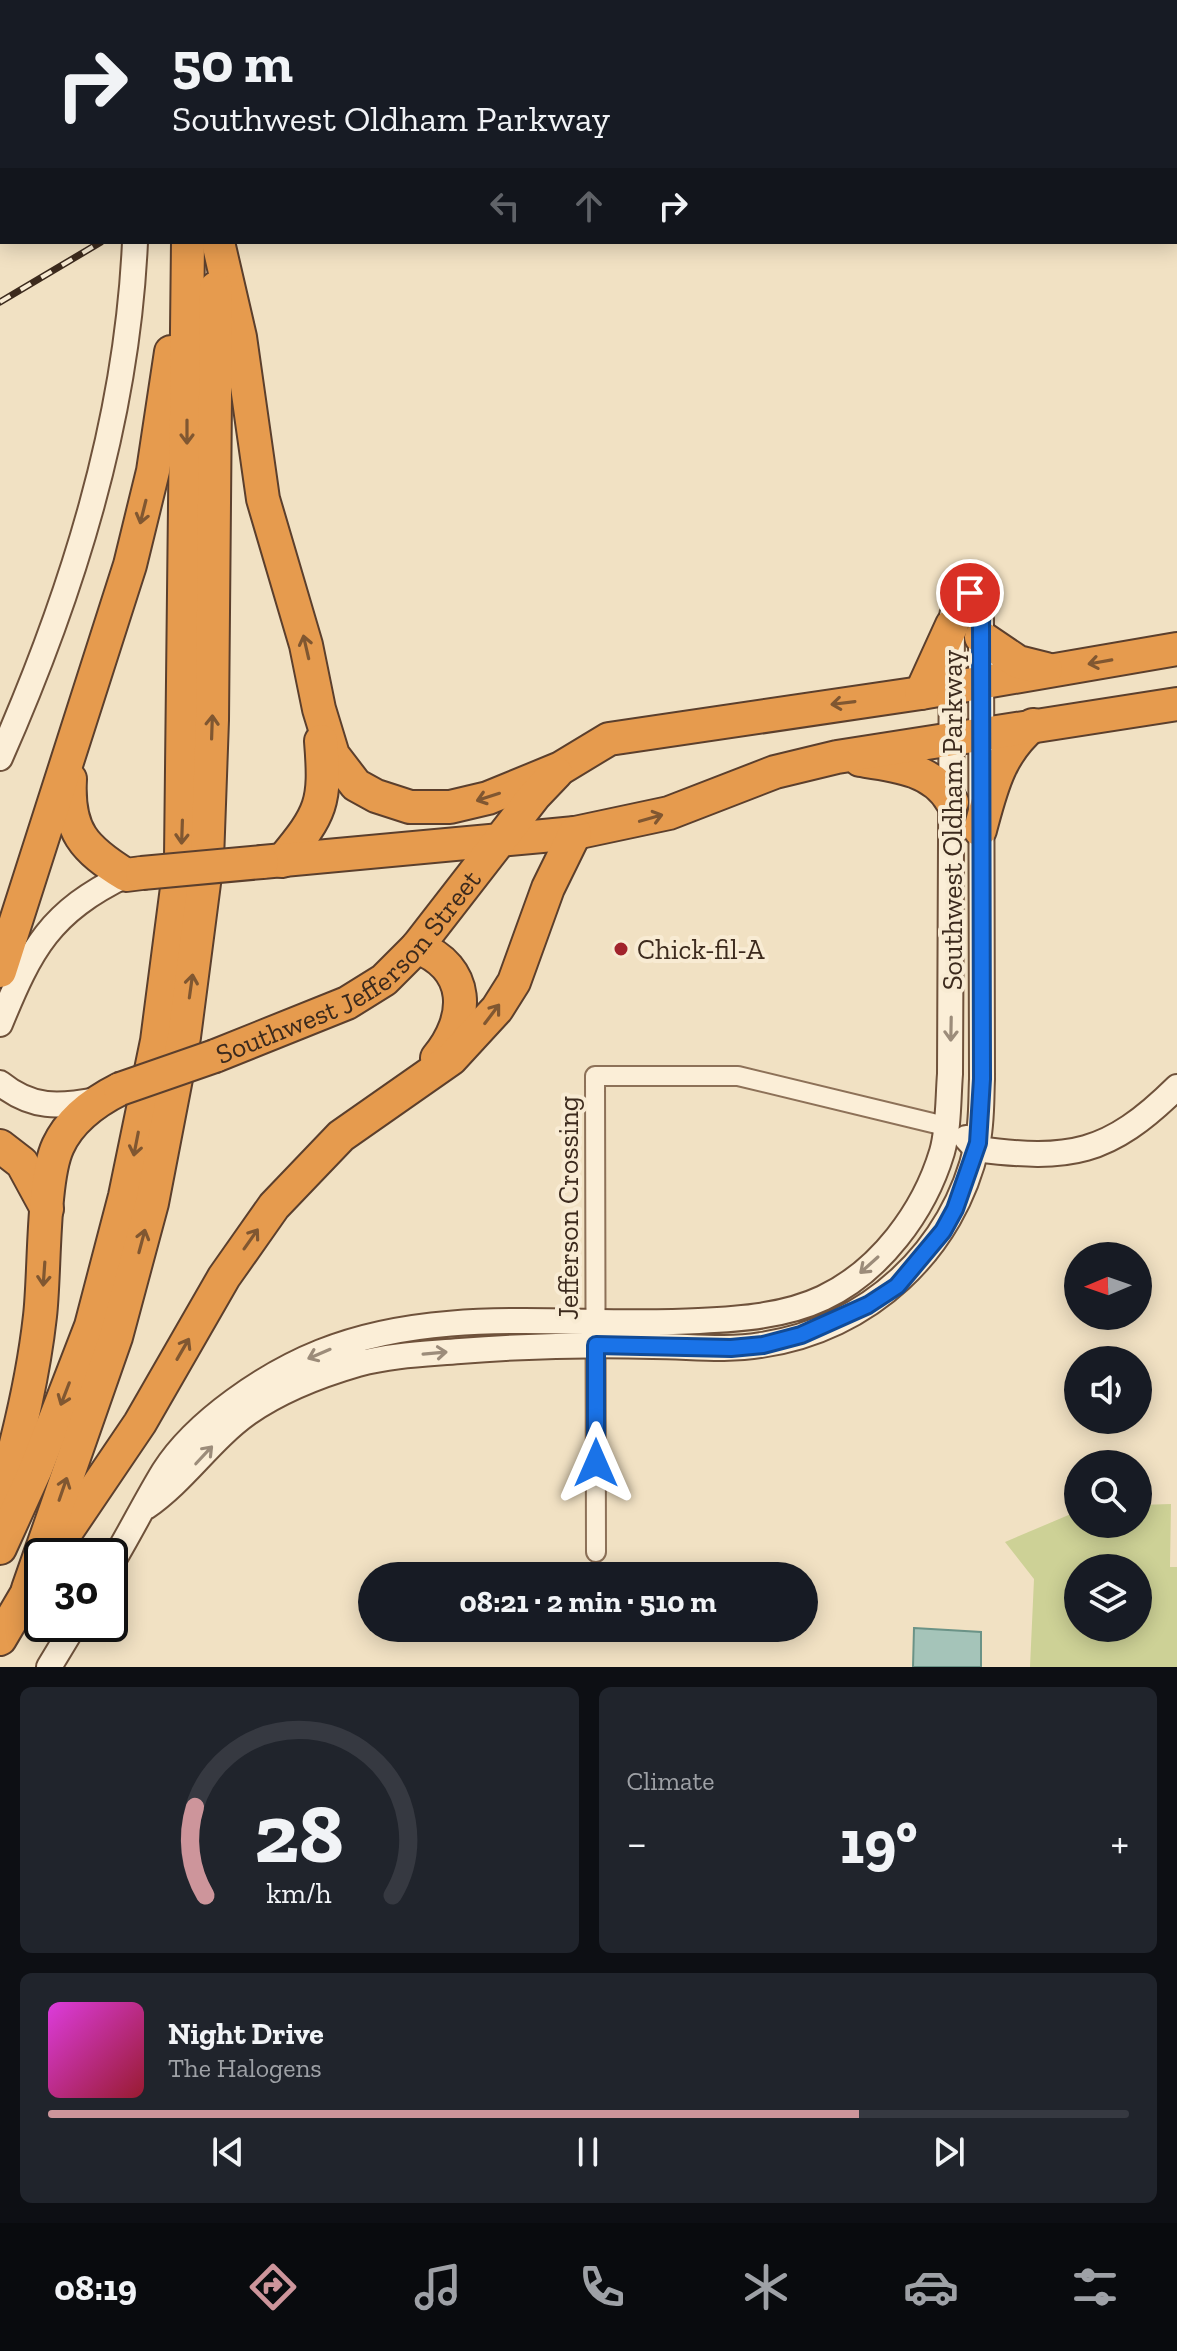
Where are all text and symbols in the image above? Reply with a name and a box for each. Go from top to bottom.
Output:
text: 50 m [172,29,293,96]
icon: right [40,32,144,136]
text: Southwest Oldham Parkway [172,97,610,140]
icon: left [483,184,527,228]
icon: ahead [567,184,611,228]
icon: right [651,184,695,228]
one-way arrow [179,418,195,445]
one-way arrow [135,499,150,525]
pin [936,559,1004,627]
icon: arrive [948,571,992,615]
one-way arrow [298,635,313,660]
street label: Southwest Oldham Parkway [936,649,969,990]
one-way arrow [1088,656,1113,671]
one-way arrow [830,695,857,710]
one-way arrow [204,714,219,741]
one-way arrow [476,790,501,805]
one-way arrow [638,809,664,824]
one-way arrow [175,818,190,845]
street label: Southwest Jefferson Street [211,863,488,1070]
place label: Chick-fil-A [637,933,765,966]
marker: Chick-fil-A [612,940,630,958]
one-way arrow [183,973,198,1000]
one-way arrow [484,1004,501,1025]
one-way arrow [943,1015,959,1042]
street label: Jefferson Crossing [552,1096,585,1320]
one-way arrow [128,1131,143,1156]
one-way arrow [243,1228,259,1250]
one-way arrow [135,1229,150,1255]
north arrow [1064,1242,1152,1330]
map controls [1064,1242,1152,1642]
one-way arrow [860,1256,880,1274]
one-way arrow [36,1260,51,1287]
one-way arrow [175,1338,191,1361]
one-way arrow [422,1345,448,1360]
button: sound [1064,1346,1152,1434]
one-way arrow [307,1348,331,1362]
one-way arrow [57,1381,71,1406]
position arrow [554,1421,638,1505]
one-way arrow [195,1445,214,1465]
button: search [1064,1450,1152,1538]
one-way arrow [57,1477,71,1501]
speed limit sign: 30 [24,1538,128,1642]
button: layers [1064,1554,1152,1642]
text: 08:21 · 2 min · 510 m [459,1584,717,1620]
text: Climate [627,1765,714,1797]
text: 28 [254,1783,344,1883]
text: 19° [840,1806,918,1878]
text: − [627,1816,647,1869]
text: + [1110,1816,1129,1869]
text: km/h [267,1876,332,1910]
text: Night Drive [168,2016,324,2052]
text: The Halogens [168,2052,322,2084]
icon: previous [206,2130,250,2174]
icon: pause [566,2130,610,2174]
icon: next [927,2130,971,2174]
icon: directions [245,2259,301,2315]
icon: music [410,2259,466,2315]
icon: phone [574,2259,630,2315]
icon: climate [738,2259,794,2315]
icon: car [903,2259,959,2315]
icon: filters [1067,2259,1123,2315]
text: 08:19 [54,2266,137,2309]

